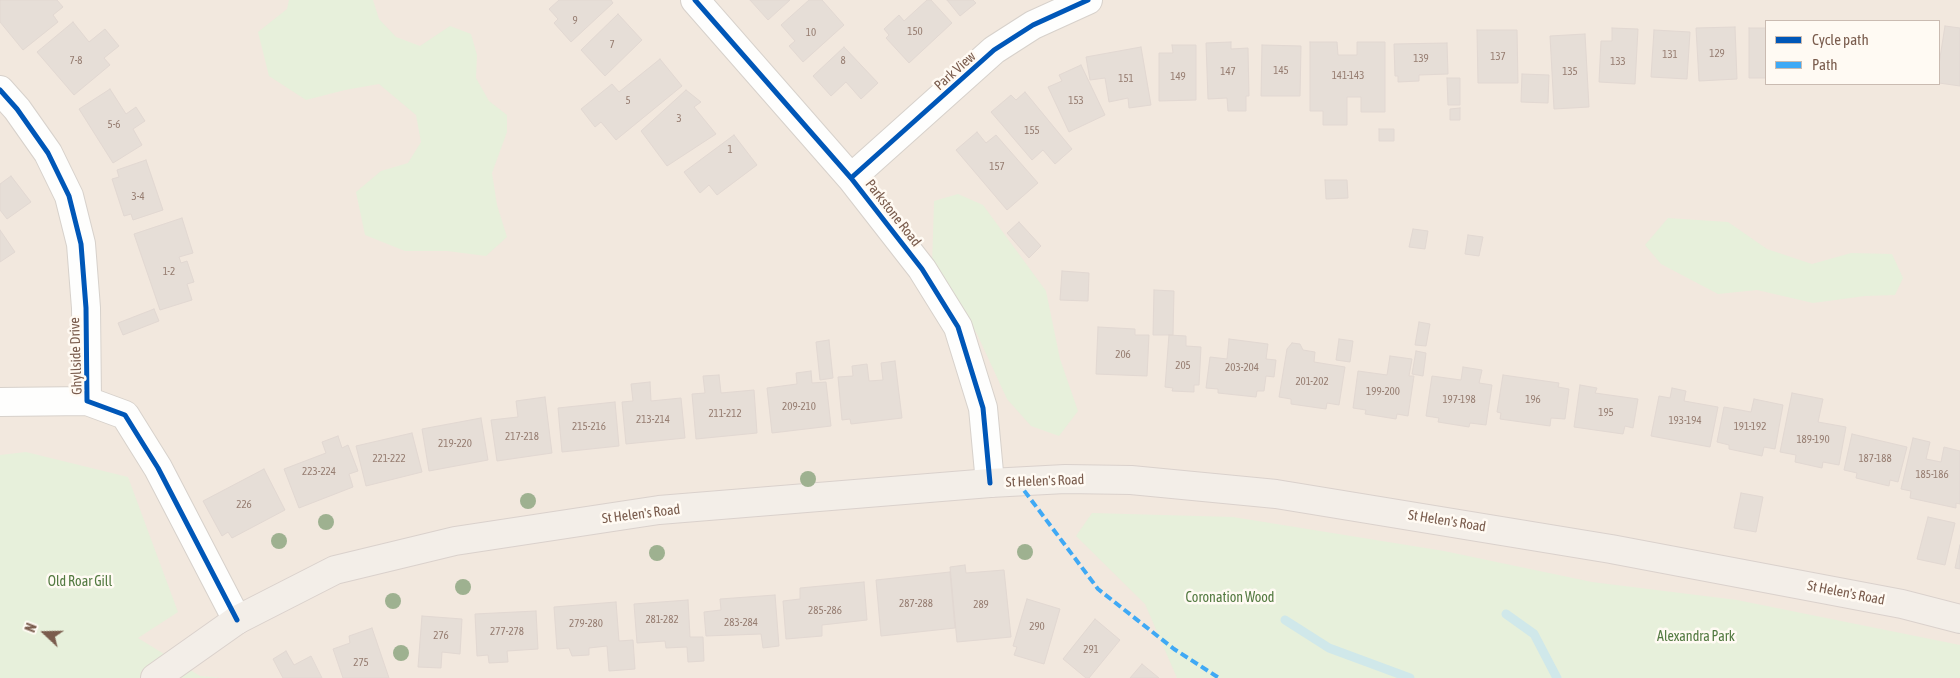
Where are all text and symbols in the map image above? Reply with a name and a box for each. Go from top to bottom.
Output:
house number: 9 [572,14,578,28]
legend [1765,20,1940,85]
house number: 150 [907,25,923,39]
house number: 10 [806,26,816,40]
text: Cycle path [1812,31,1869,48]
house number: 7 [609,38,615,52]
house number: 129 [1709,47,1725,61]
street label: Park View [931,48,979,94]
house number: 131 [1662,48,1678,62]
house number: 137 [1490,50,1506,64]
house number: 139 [1413,52,1429,66]
house number: 7-8 [69,54,83,68]
house number: 8 [840,54,846,68]
house number: 133 [1610,55,1626,69]
text: Path [1812,56,1838,73]
house number: 145 [1273,64,1289,78]
house number: 147 [1220,65,1236,79]
house number: 135 [1562,65,1578,79]
house number: 141-143 [1332,69,1364,83]
house number: 149 [1170,70,1186,84]
house number: 151 [1118,72,1134,86]
house number: 5 [625,94,631,108]
house number: 153 [1068,94,1084,108]
house number: 3 [676,112,682,126]
house number: 5-6 [107,118,121,132]
house number: 155 [1024,124,1040,138]
house number: 1 [727,143,733,157]
house number: 157 [989,160,1005,174]
street label: Parkstone Road [862,176,924,250]
house number: 3-4 [131,190,145,204]
house number: 1-2 [163,265,175,279]
street label: Ghyllside Drive [66,317,86,395]
house number: 206 [1115,348,1131,362]
house number: 205 [1175,359,1191,373]
house number: 203-204 [1225,361,1259,375]
house number: 201-202 [1295,375,1329,389]
house number: 199-200 [1366,385,1400,399]
house number: 197-198 [1442,393,1476,407]
house number: 196 [1525,393,1541,407]
house number: 209-210 [782,400,816,414]
house number: 195 [1598,406,1614,420]
house number: 211-212 [708,407,742,421]
house number: 213-214 [636,413,670,427]
house number: 193-194 [1668,414,1702,428]
house number: 215-216 [572,420,606,434]
house number: 191-192 [1734,420,1766,434]
house number: 217-218 [505,430,539,444]
house number: 189-190 [1796,433,1830,447]
house number: 219-220 [438,437,472,451]
house number: 221-222 [372,452,406,466]
house number: 187-188 [1858,452,1892,466]
house number: 223-224 [302,465,336,479]
house number: 185-186 [1915,468,1949,482]
street label: St Helen's Road [1005,471,1085,491]
house number: 226 [236,498,252,512]
street label: St Helen's Road [601,501,681,527]
street label: St Helen's Road [1407,507,1487,535]
park label: Old Roar Gill [48,574,112,590]
street label: St Helen's Road [1806,577,1886,609]
park label: Coronation Wood [1186,590,1274,606]
house number: 287-288 [899,597,933,611]
house number: 289 [973,598,989,612]
house number: 285-286 [808,604,842,618]
north arrow [20,608,70,658]
house number: 281-282 [645,613,679,627]
house number: 283-284 [724,616,758,630]
house number: 279-280 [569,617,603,631]
house number: 290 [1029,620,1045,634]
text: N [22,621,40,634]
house number: 277-278 [490,625,524,639]
house number: 276 [433,629,449,643]
park label: Alexandra Park [1657,629,1735,645]
house number: 291 [1083,643,1099,657]
house number: 275 [353,656,369,670]

